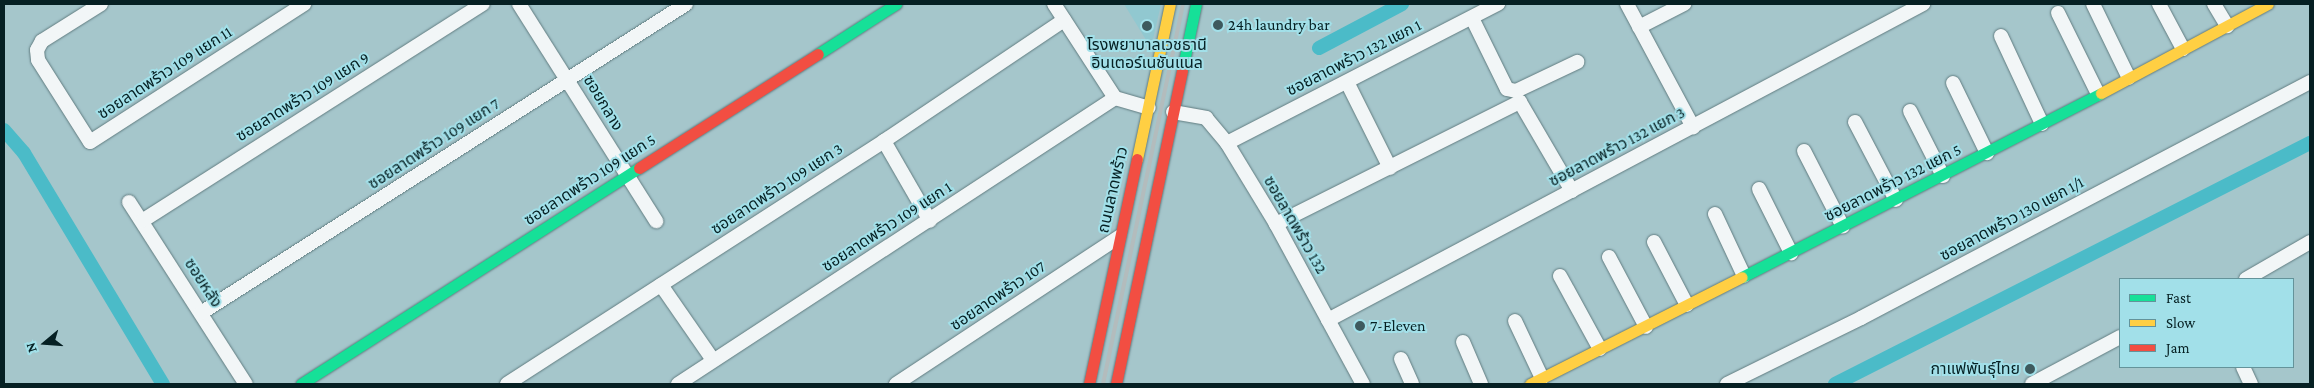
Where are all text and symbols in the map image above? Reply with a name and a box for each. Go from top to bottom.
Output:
place label: 24h laundry bar [1228,15,1330,35]
street label: ซอยลาดพร้าว 132 แยก 1 [1283,16,1425,100]
marker: โรงพยาบาลเวชธานี อินเตอร์เนชันแนล [1140,19,1154,33]
marker: 24h laundry bar [1212,19,1224,31]
street label: ซอยลาดพร้าว 109 แยก 11 [94,22,236,124]
place label: โรงพยาบาลเวชธานี อินเตอร์เนชันแนล [1087,35,1207,73]
street label: ซอยลาดพร้าว 109 แยก 9 [233,48,373,146]
street label: ซอยกลาง [579,72,627,134]
street label: ซอยลาดพร้าว 109 แยก 7 [365,94,503,194]
street label: ซอยลาดพร้าว 132 แยก 3 [1546,103,1688,191]
street label: ซอยลาดพร้าว 109 แยก 5 [521,130,659,230]
street label: ซอยลาดพร้าว 109 แยก 3 [708,139,846,239]
street label: ซอยลาดพร้าว 132 แยก 5 [1821,140,1965,226]
street label: ถนนลาดพร้าว [1094,145,1132,235]
street label: ซอยลาดพร้าว 132 [1259,173,1331,277]
street label: ซอยลาดพร้าว 130 แยก 1/1 [1937,173,2087,265]
street label: ซอยลาดพร้าว 109 แยก 1 [819,178,955,276]
street label: ซอยหลัง [180,255,226,311]
street label: ซอยลาดพร้าว 107 [947,257,1049,335]
legend [2119,278,2294,368]
text: Fast [2166,290,2191,306]
text: Slow [2166,315,2195,331]
place label: 7-Eleven [1370,316,1426,336]
north arrow [20,318,70,368]
marker: 7-Eleven [1354,320,1366,332]
text: Jam [2166,340,2189,356]
text: N [22,341,40,355]
place label: กาแฟพันธุ์ไทย [1930,359,2020,379]
marker: กาแฟพันธุ์ไทย [2024,363,2036,375]

